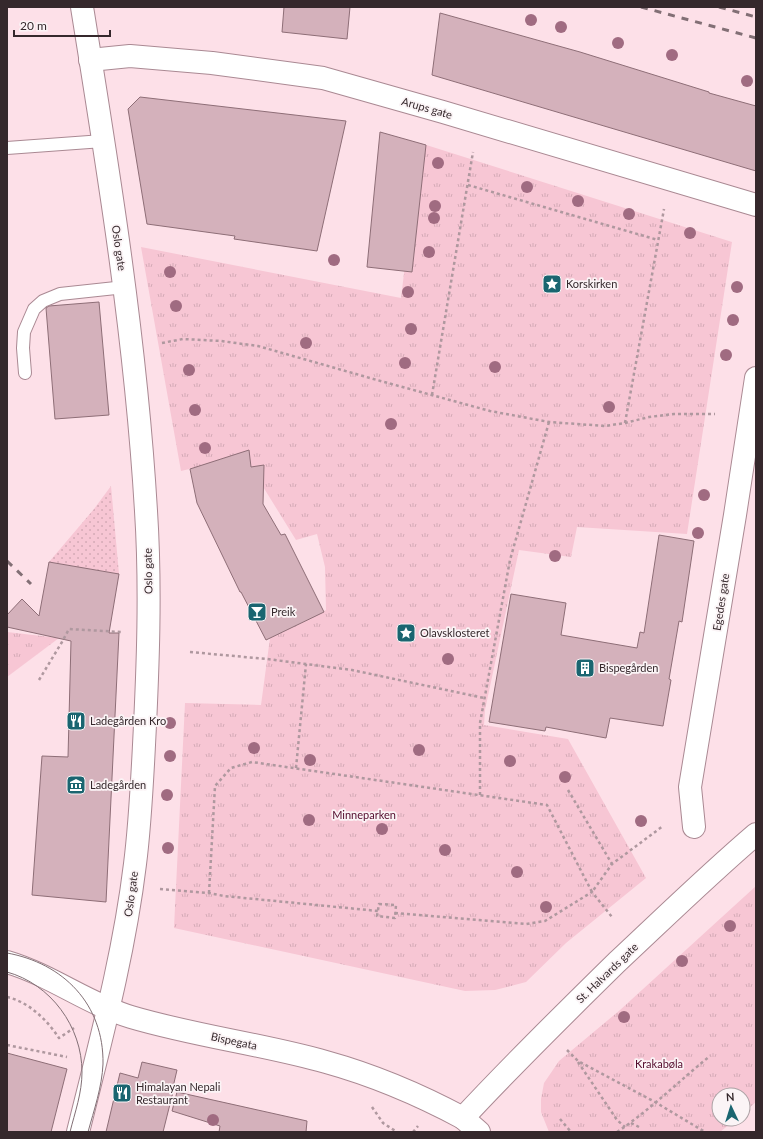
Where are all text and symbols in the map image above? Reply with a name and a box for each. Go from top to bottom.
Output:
scale bar [14,12,110,38]
text: 20 m [20,18,47,33]
street label: Arups gate [400,94,454,121]
street label: Oslo gate [110,224,129,272]
place icon: Korskirken [541,273,563,295]
place label: Korskirken [566,277,617,290]
street label: Oslo gate [141,548,154,594]
street label: Egedes gate [710,572,731,632]
bar icon: Preik [246,601,268,623]
place label: Preik [271,605,296,618]
place icon: Olavsklosteret [395,622,417,644]
place label: Olavsklosteret [420,626,489,639]
building icon: Bispegården [574,657,596,679]
place label: Bispegården [599,661,658,674]
restaurant icon: Ladegården Kro [65,710,87,732]
place label: Ladegården Kro [90,714,166,727]
museum icon: Ladegården [65,774,87,796]
place label: Ladegården [90,778,146,791]
park label: Minneparken [332,808,396,821]
street label: Oslo gate [121,870,140,918]
street label: St. Halvards gate [573,940,640,1005]
street label: Bispegata [210,1029,258,1052]
park label: Krakabøla [635,1057,683,1070]
place label: Himalayan Nepali Restaurant [136,1080,221,1106]
restaurant icon: Himalayan Nepali Restaurant [111,1082,133,1104]
north arrow [711,1087,751,1127]
text: N [726,1090,735,1103]

